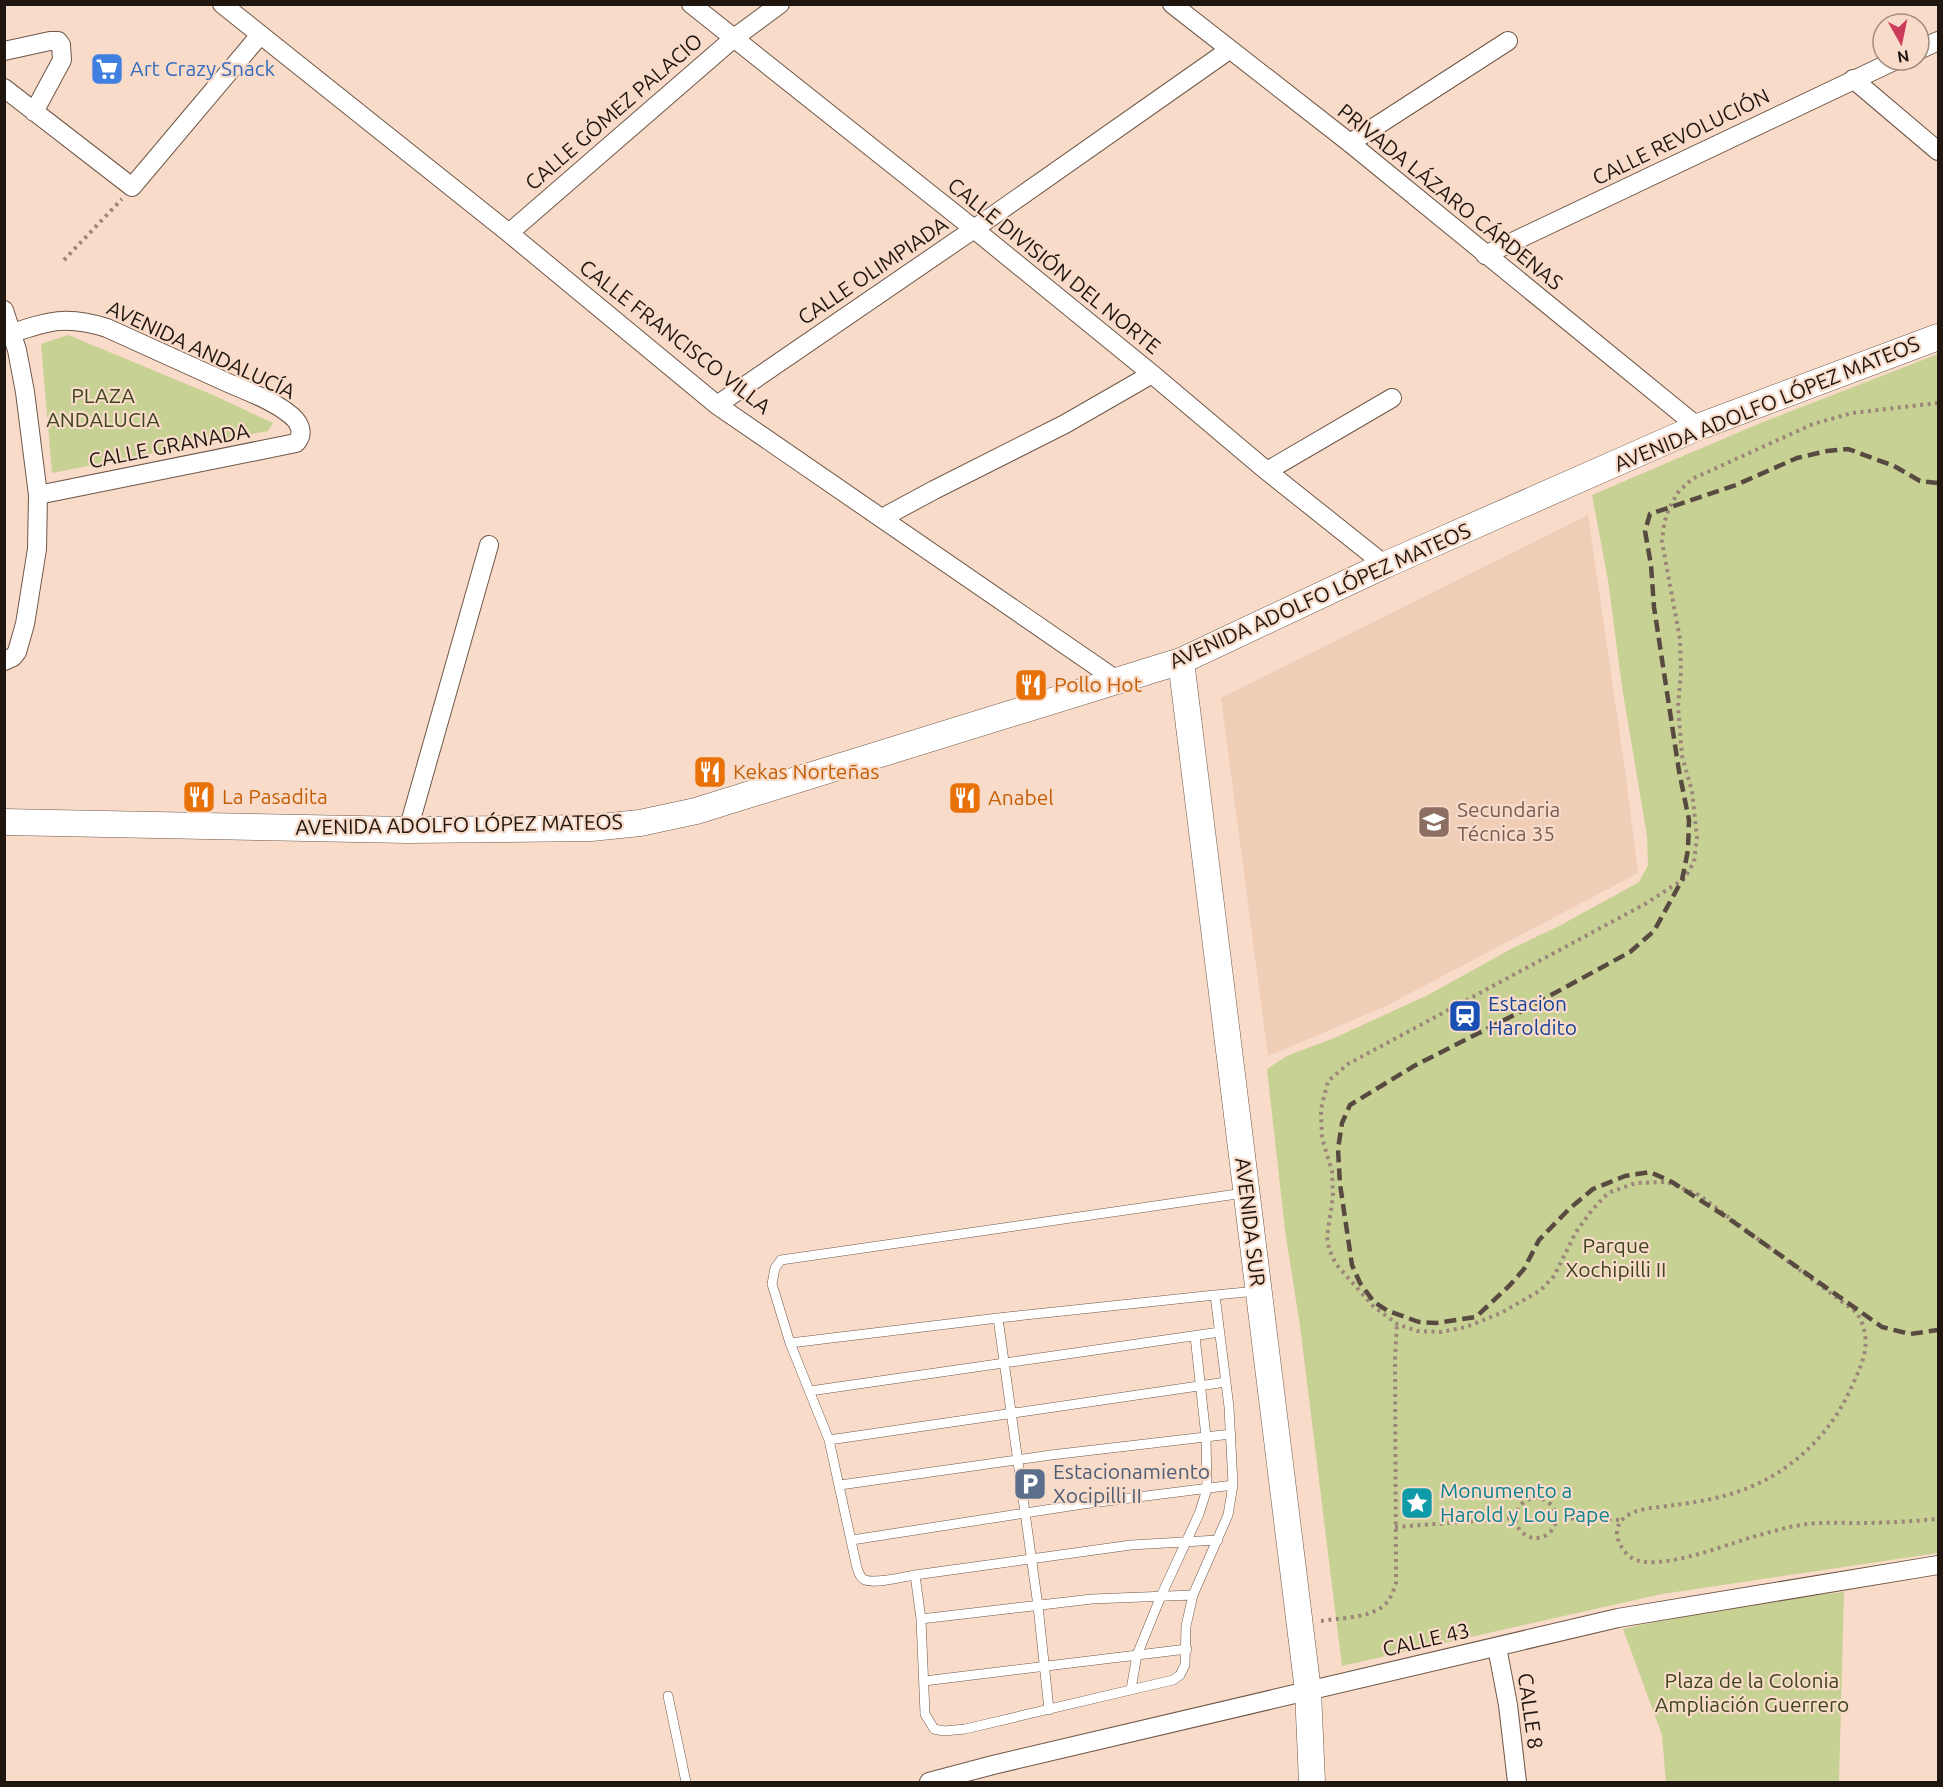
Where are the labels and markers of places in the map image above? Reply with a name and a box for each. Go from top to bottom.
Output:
supermarket icon: Art Crazy Snack [89,51,125,87]
place label: Art Crazy Snack [130,56,275,80]
restaurant icon: Pollo Hot [1013,667,1049,703]
place label: Pollo Hot [1054,672,1142,696]
restaurant icon: Kekas Norteñas [692,754,728,790]
place label: Kekas Norteñas [733,759,879,783]
restaurant icon: La Pasadita [181,779,217,815]
restaurant icon: Anabel [947,780,983,816]
place label: La Pasadita [222,784,328,808]
place label: Anabel [988,785,1054,809]
place label: Secundaria Técnica 35 [1457,797,1560,845]
school or university icon: Secundaria Técnica 35 [1416,804,1452,840]
place label: Estacion Haroldito [1488,991,1577,1039]
station icon: Estacion Haroldito [1447,998,1483,1034]
place label: Estacionamiento Xocipilli II [1053,1459,1210,1507]
parking icon: Estacionamiento Xocipilli II [1012,1466,1048,1502]
place label: Monumento a Harold y Lou Pape [1440,1478,1610,1526]
place icon: Monumento a Harold y Lou Pape [1399,1485,1435,1521]

